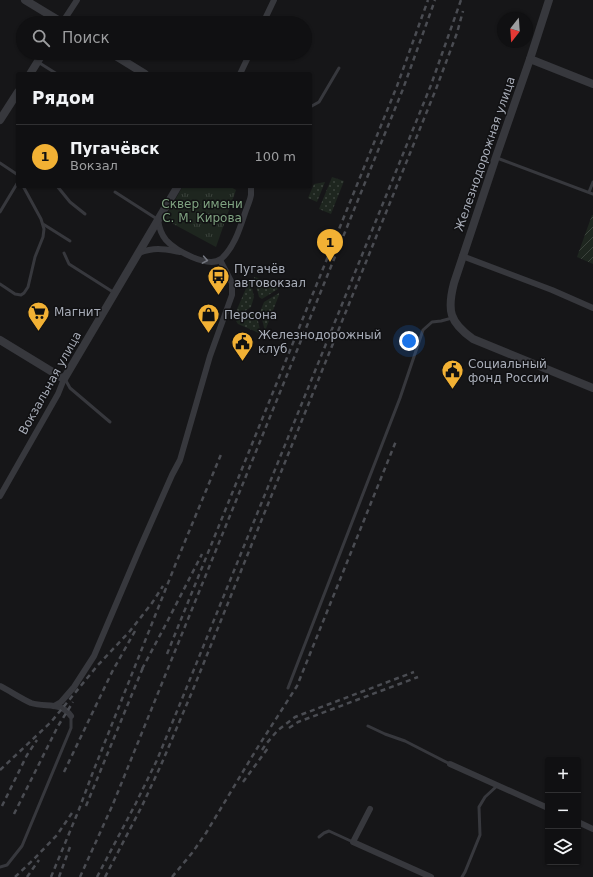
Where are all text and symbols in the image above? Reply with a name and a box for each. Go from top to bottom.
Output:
north arrow [497,12,533,48]
search box [16,16,312,60]
icon: search [30,27,52,49]
text: Поиск [62,29,110,47]
street label: Железнодорожная улица [452,75,518,233]
text: Рядом [32,88,95,108]
text: Пугачёвск [70,140,159,158]
text: 1 [40,149,50,164]
text: 100 m [254,149,296,164]
text: Вокзал [70,158,118,173]
park label: Сквер имени С. М. Кирова [161,197,243,225]
pin: 1 [317,229,343,262]
one-way arrow [202,255,208,264]
place label: Пугачёв автовокзал [234,262,306,290]
bus stop icon: Пугачёв автовокзал [205,263,231,296]
supermarket icon: Магнит [26,299,52,332]
shop icon: Персона [195,302,221,335]
place label: Магнит [54,305,101,319]
place label: Персона [224,308,277,322]
place label: Железнодорожный клуб [258,328,381,356]
street label: Вокзальная улица [16,329,84,437]
public building icon: Железнодорожный клуб [230,329,256,362]
your location [399,331,419,351]
place label: Социальный фонд России [468,357,549,385]
public building icon: Социальный фонд России [440,358,466,391]
map controls [545,757,581,865]
button: + [545,757,581,793]
button: − [545,793,581,829]
button: layers [545,829,581,865]

